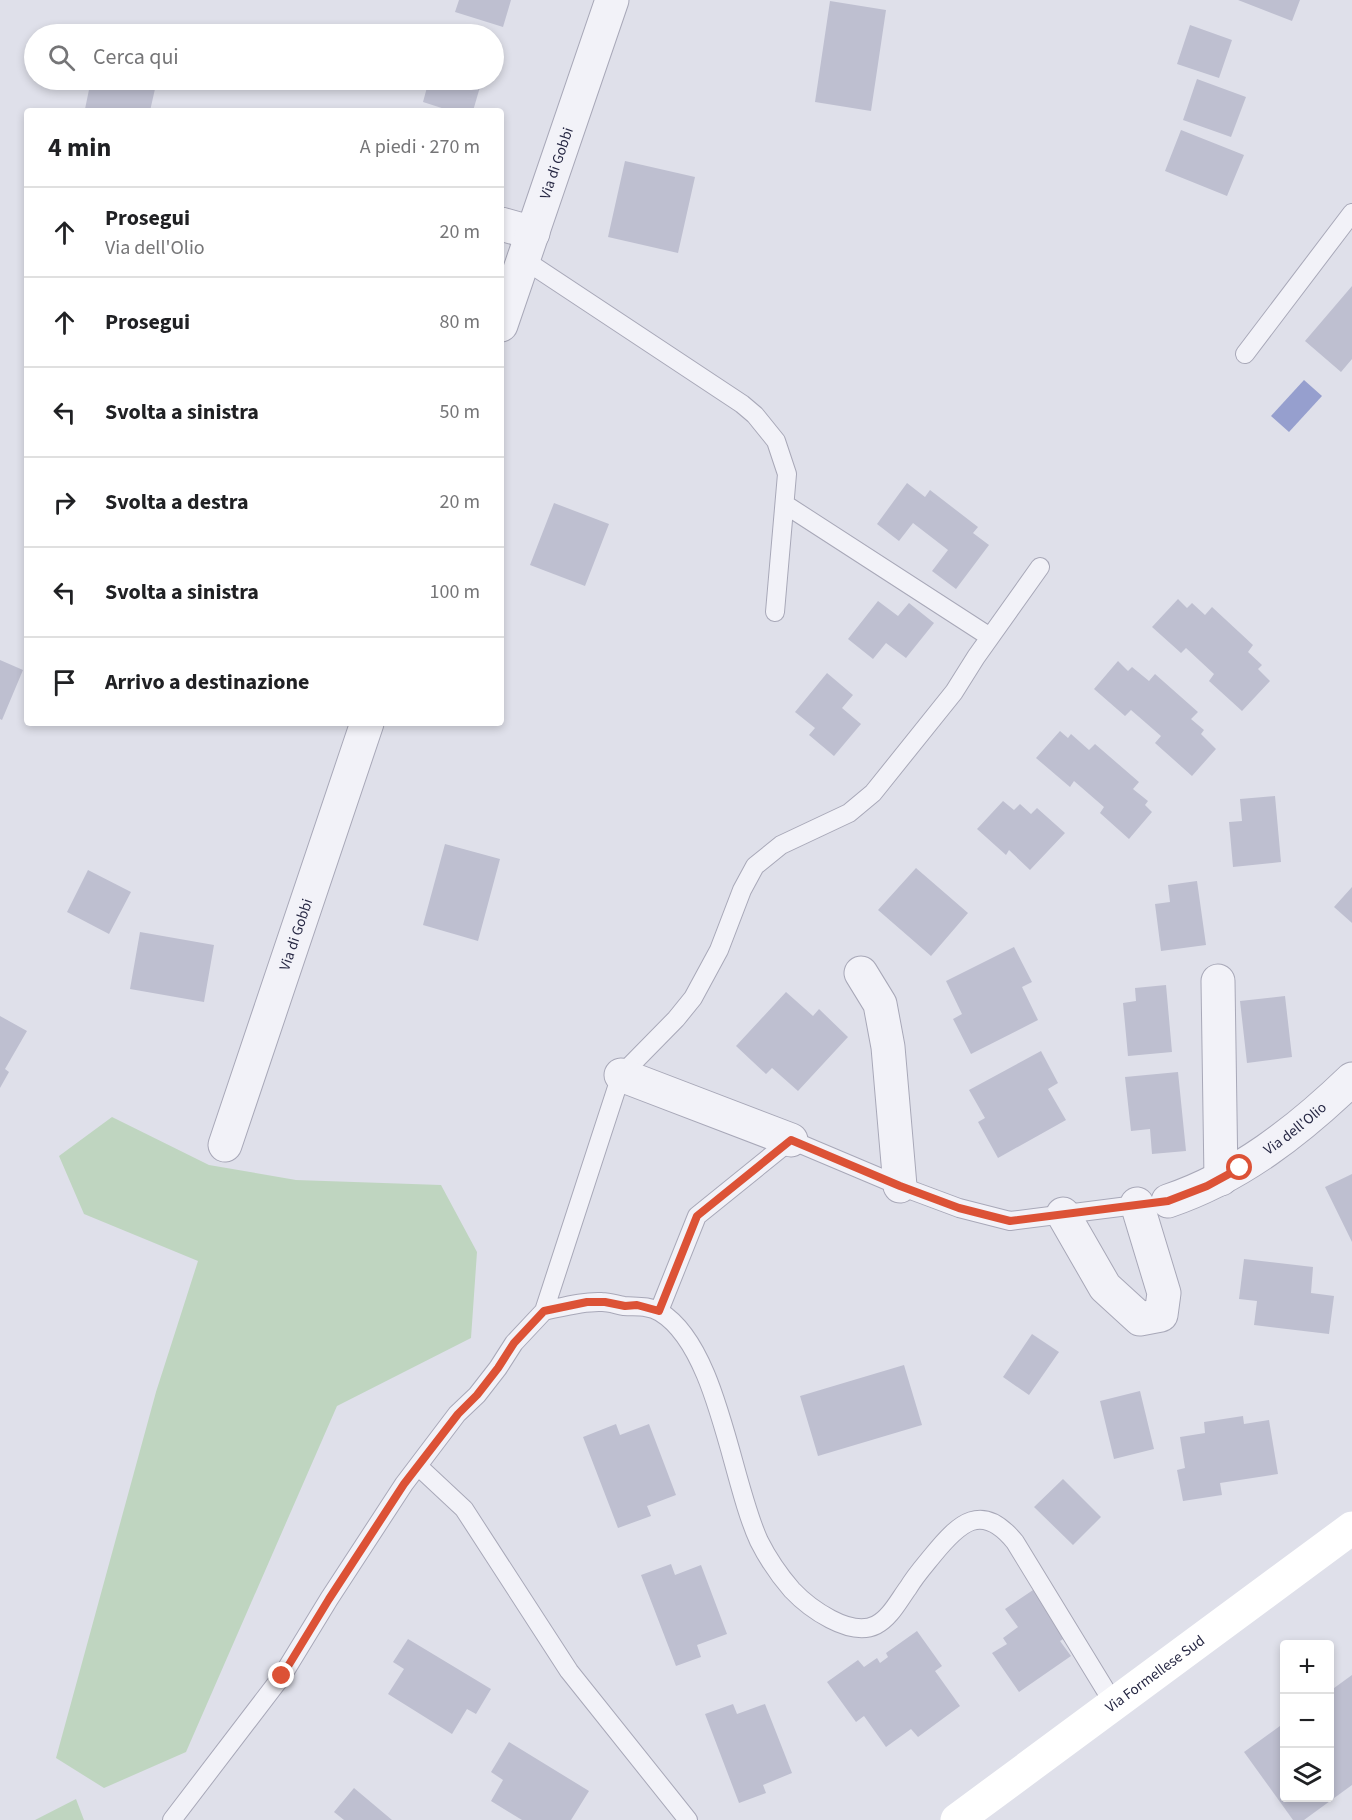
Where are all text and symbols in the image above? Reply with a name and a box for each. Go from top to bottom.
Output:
search box [24,24,504,90]
icon: search [45,41,78,74]
text: Cerca qui [93,41,179,73]
street label: Via di Gobbi [535,125,579,202]
text: 4 min [48,129,111,166]
text: A piedi · 270 m [360,133,480,161]
text: Prosegui [105,202,190,234]
icon: ahead [48,216,81,249]
text: 20 m [440,218,480,246]
text: Via dell'Olio [105,234,205,262]
icon: ahead [48,306,81,339]
text: Prosegui [105,306,190,338]
text: 80 m [440,308,480,336]
icon: left [48,396,81,429]
text: Svolta a sinistra [105,396,259,428]
text: 50 m [440,398,480,426]
icon: right [48,486,81,519]
text: Svolta a destra [105,486,249,518]
text: 20 m [440,488,480,516]
icon: left [48,576,81,609]
text: Svolta a sinistra [105,576,259,608]
text: 100 m [430,578,480,606]
icon: arrive [48,666,81,699]
text: Arrivo a destinazione [105,666,310,698]
street label: Via di Gobbi [274,896,318,974]
street label: Via dell'Olio [1260,1097,1331,1160]
route start [1226,1154,1252,1180]
street label: Via Formellese Sud [1101,1630,1209,1718]
map controls [1280,1640,1334,1802]
button: + [1280,1640,1334,1694]
route end [268,1662,294,1688]
button: − [1280,1694,1334,1748]
button: layers [1280,1748,1334,1802]

